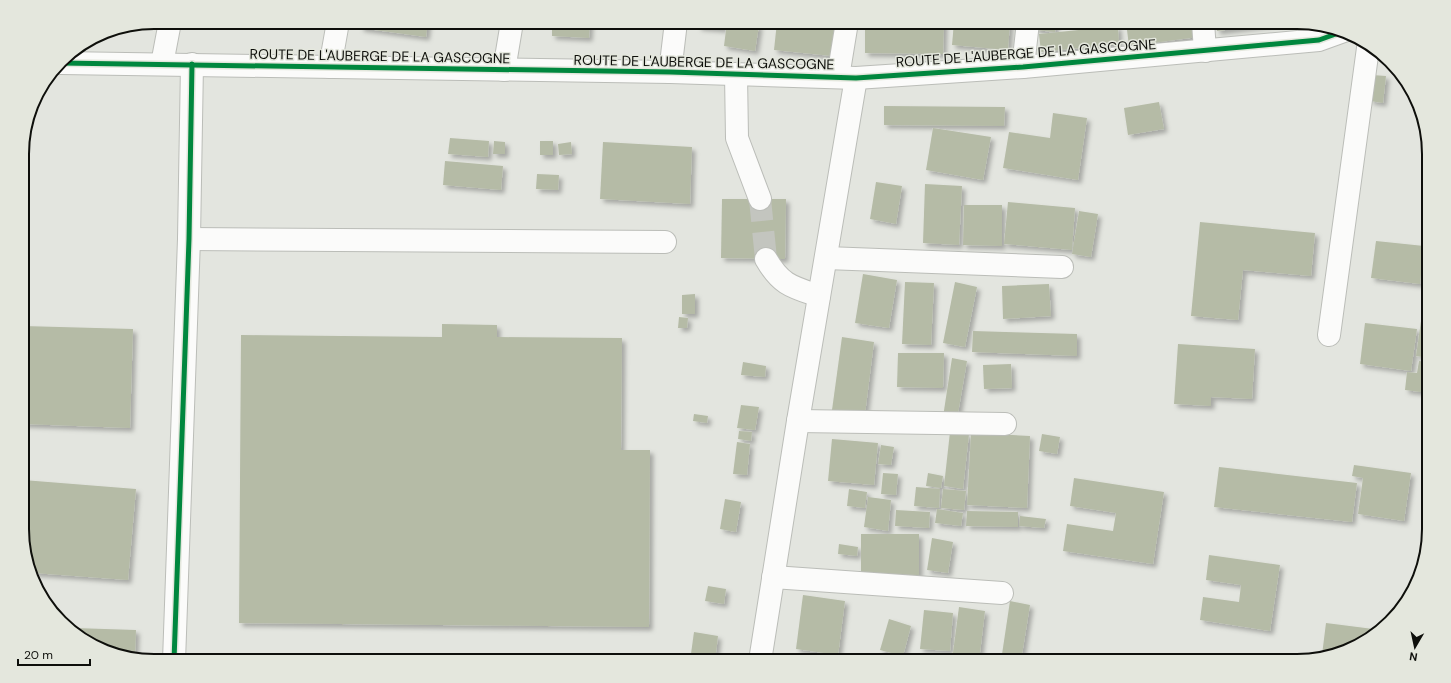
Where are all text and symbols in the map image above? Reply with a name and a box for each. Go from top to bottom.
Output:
street label: ROUTE DE L'AUBERGE DE LA GASCOGNE [895,35,1157,71]
street label: ROUTE DE L'AUBERGE DE LA GASCOGNE [250,45,511,67]
street label: ROUTE DE L'AUBERGE DE LA GASCOGNE [574,51,835,73]
north arrow [1395,627,1435,667]
scale bar [18,641,90,667]
text: 20 m [24,647,53,663]
text: N [1408,649,1418,664]

